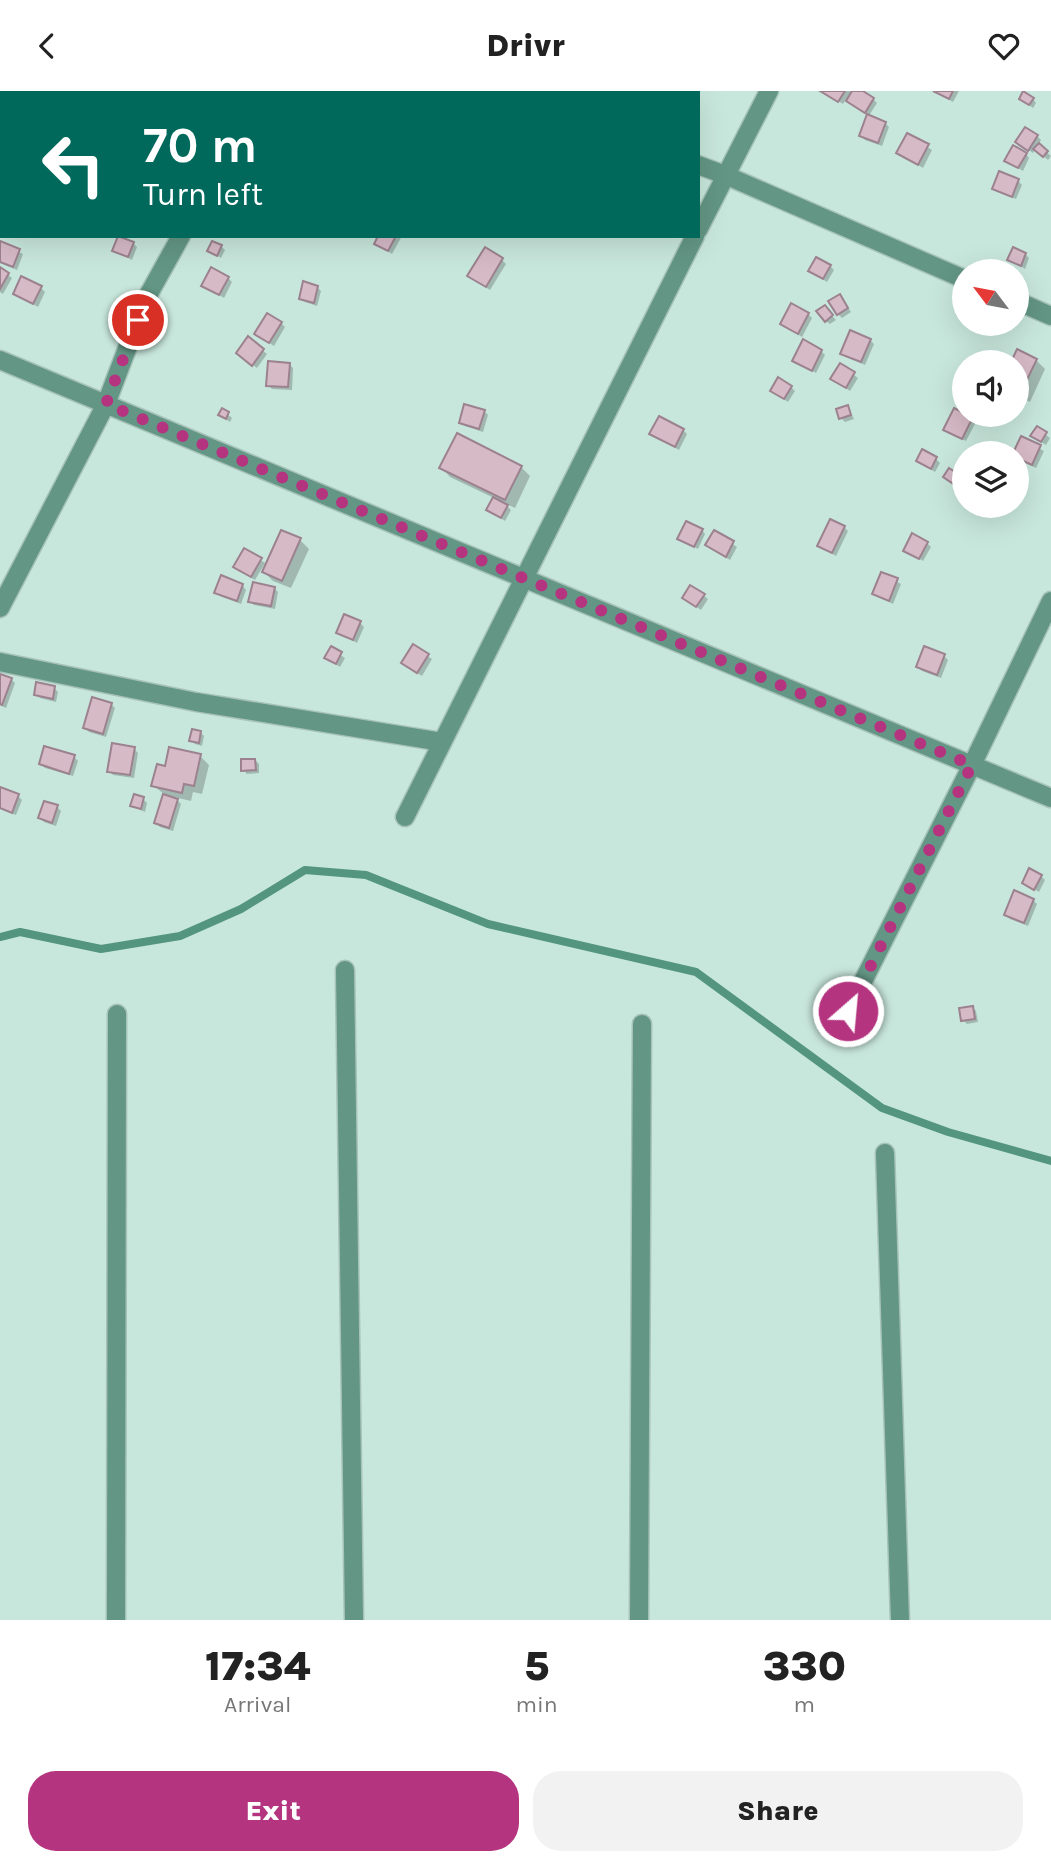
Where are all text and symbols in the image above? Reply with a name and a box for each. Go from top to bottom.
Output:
icon: back [28,27,66,65]
text: Drivr [486,27,565,64]
icon: heart [985,27,1023,65]
text: 70 m [143,117,257,174]
icon: left [28,119,119,210]
text: Turn left [143,176,263,213]
north arrow [952,259,1029,336]
map controls [952,259,1029,518]
pin [108,290,168,350]
icon: arrive [119,301,157,339]
button: sound [952,350,1029,427]
button: layers [952,441,1029,518]
position arrow [811,974,885,1048]
text: 17:34 [205,1641,310,1691]
text: 5 [524,1641,549,1691]
text: 330 [763,1641,846,1691]
text: Arrival [224,1691,291,1718]
text: min [515,1691,558,1718]
text: m [794,1691,815,1718]
button: Exit [28,1771,519,1851]
button: Share [533,1771,1023,1851]

